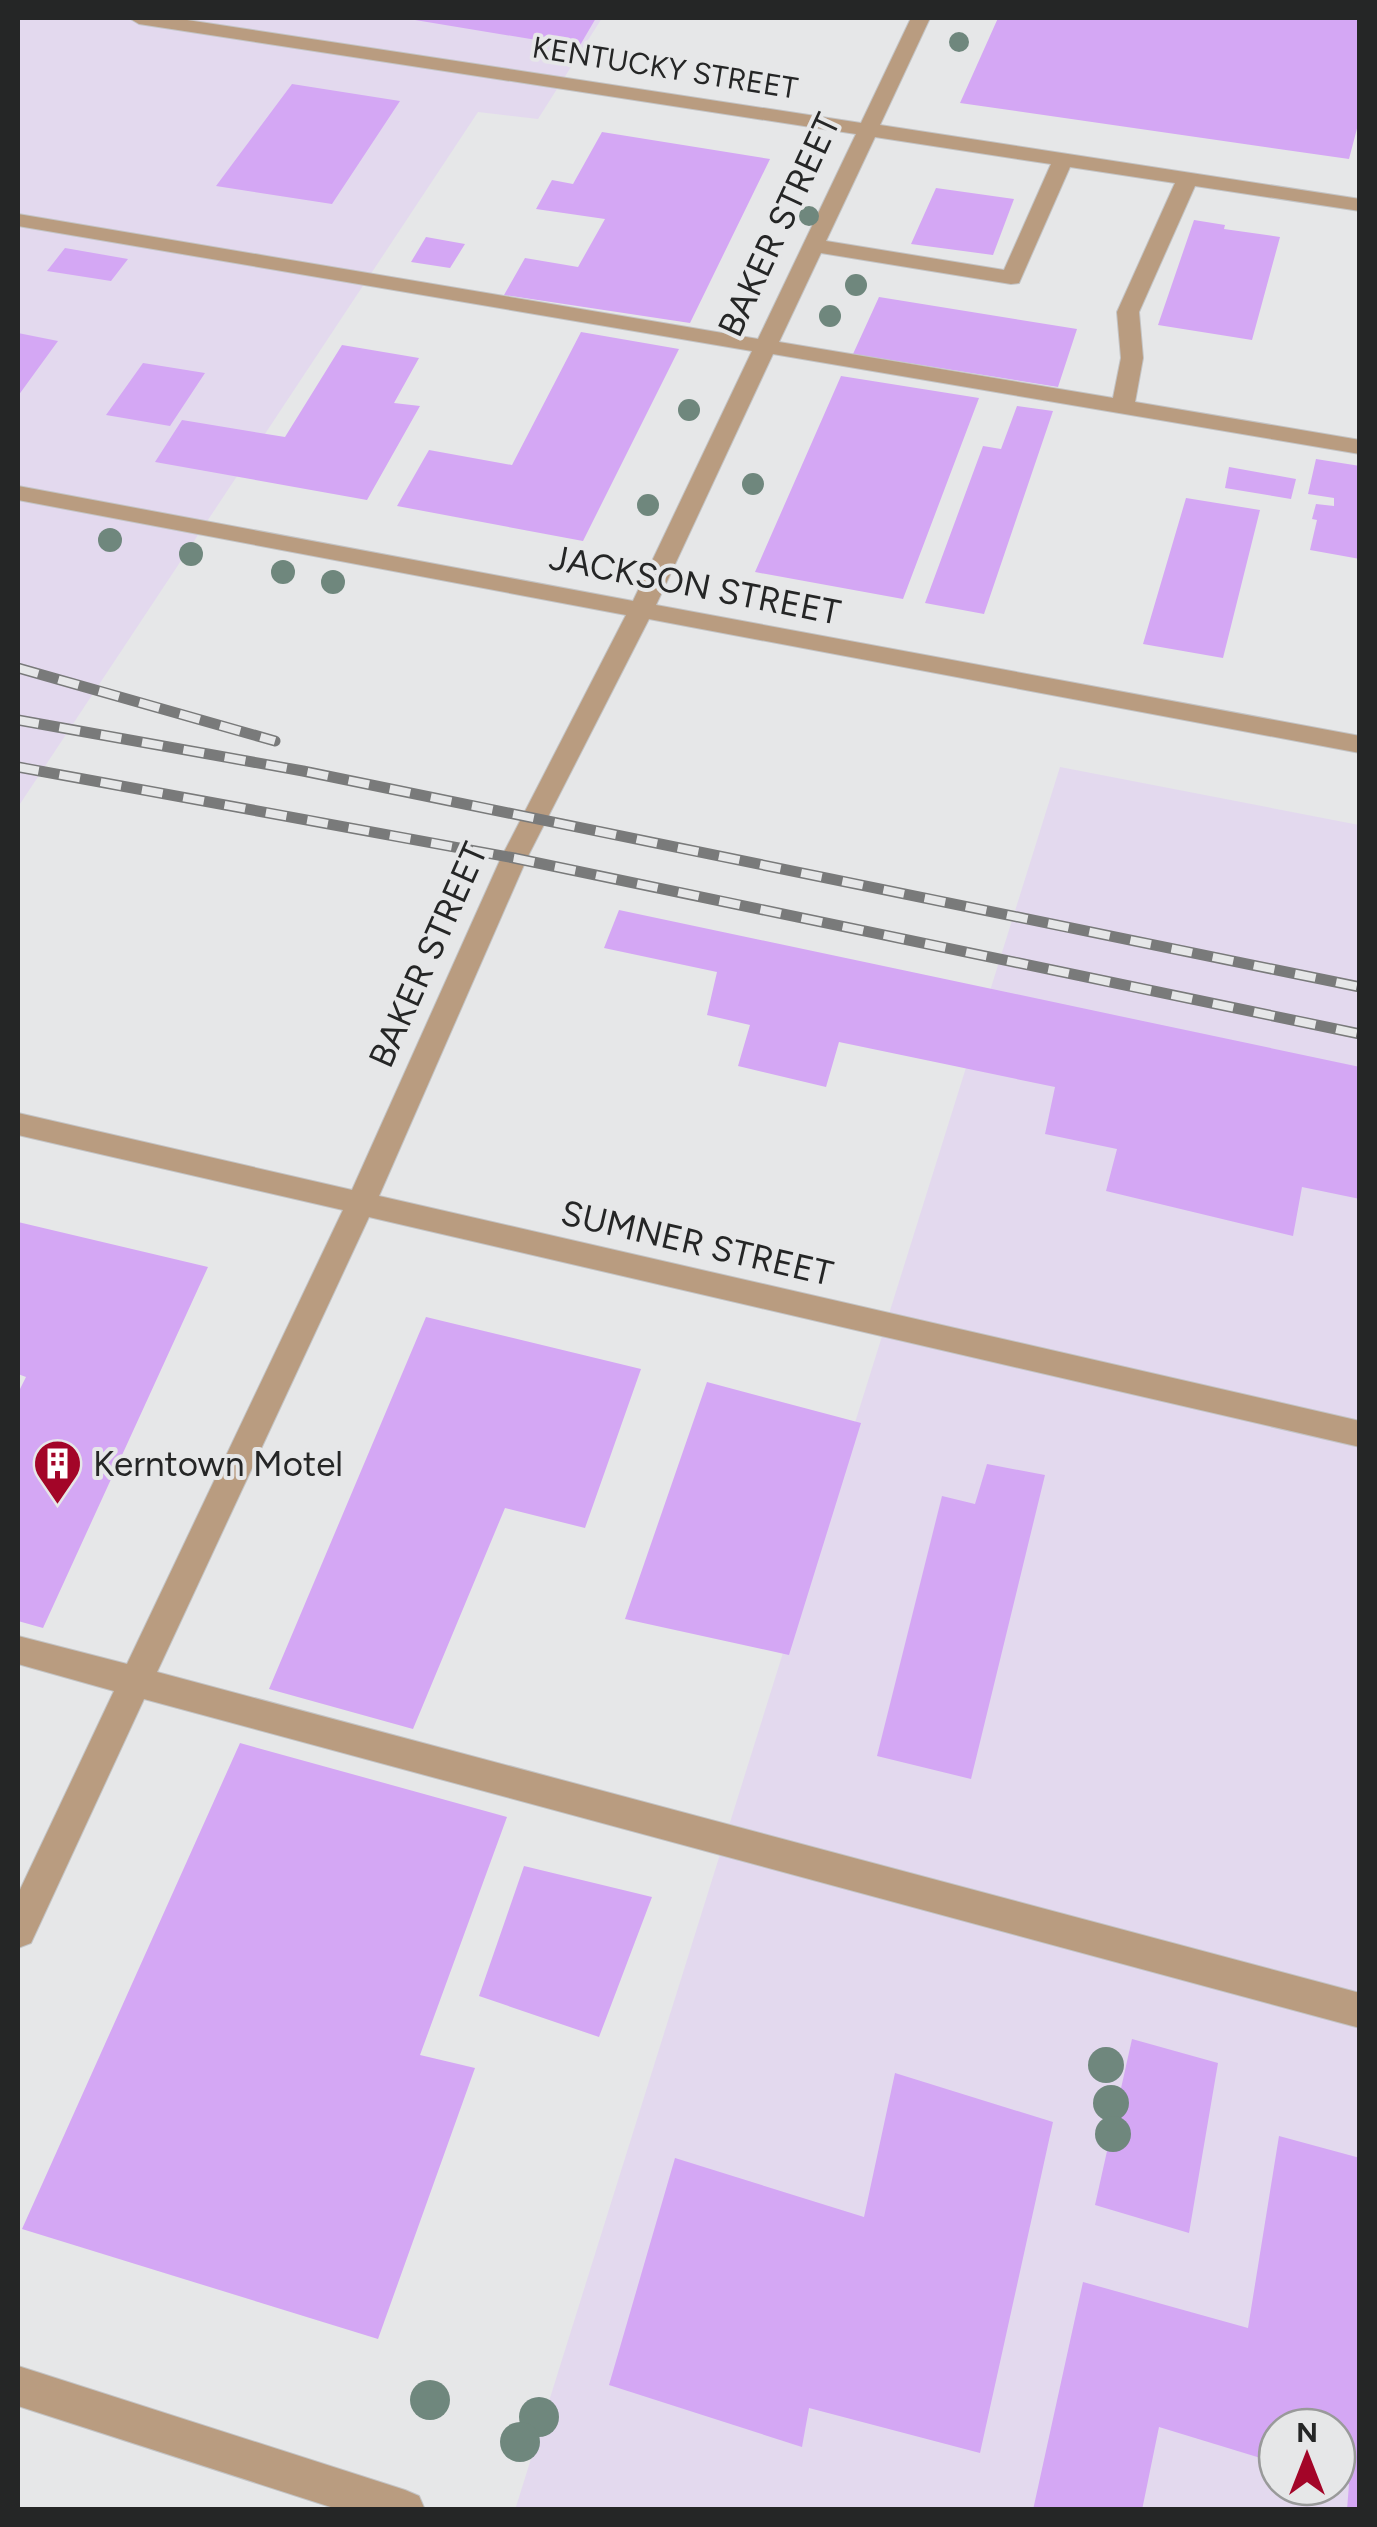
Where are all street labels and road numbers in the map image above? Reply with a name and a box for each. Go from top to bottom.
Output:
street label: KENTUCKY STREET [530,28,801,107]
street label: BAKER STREET [709,107,849,343]
street label: JACKSON STREET [546,536,844,634]
street label: BAKER STREET [360,836,496,1074]
street label: SUMNER STREET [557,1191,837,1295]

